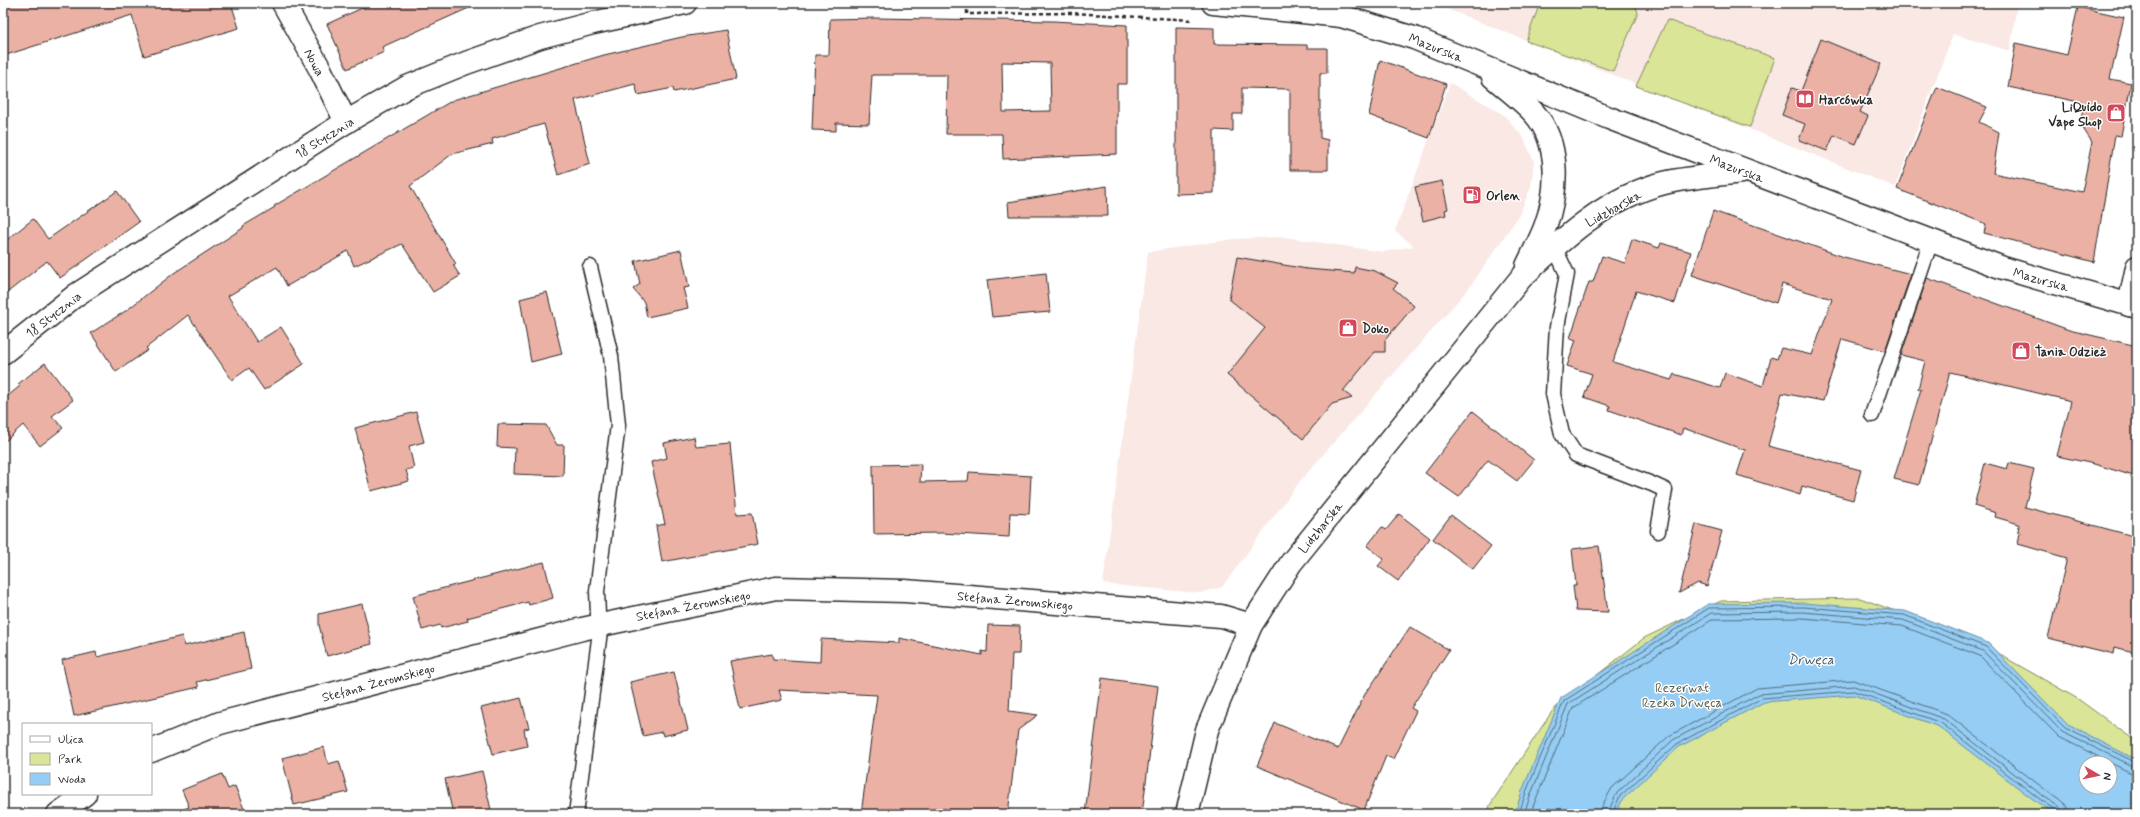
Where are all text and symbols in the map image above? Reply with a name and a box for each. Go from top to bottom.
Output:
street label: Mazurska [1406,30,1465,67]
street label: Nowa [299,46,328,79]
library icon: Harcówka [1794,88,1816,110]
place label: Harcówka [1819,92,1874,109]
place label: LiQuido Vape Shop [2049,99,2102,131]
shop icon: LiQuido Vape Shop [2105,102,2127,124]
street label: 18 Stycznia [292,113,357,163]
street label: Mazurska [1707,151,1766,188]
fuel station icon: Orlen [1461,184,1483,206]
street label: Lidzbarska [1583,187,1645,232]
place label: Orlen [1486,188,1521,205]
street label: Mazurska [2011,264,2070,297]
street label: 18 Stycznia [23,288,85,342]
shop icon: Doko [1337,317,1359,339]
place label: Doko [1362,321,1390,338]
shop icon: Tania Odzież [2010,340,2032,362]
place label: Tania Odzież [2035,344,2107,361]
street label: Lidzbarska [1295,498,1347,557]
street label: Stefana Żeromskiego [635,587,752,626]
street label: Stefana Żeromskiego [956,588,1074,615]
water label: Drwęca [1788,651,1834,669]
street label: Stefana Żeromskiego [320,660,437,707]
park label: Rezerwat Rzeka Drwęca [1642,680,1723,712]
legend [22,723,152,795]
text: Ulica [58,732,84,748]
text: Park [58,752,82,768]
north arrow [2078,755,2118,795]
text: Woda [58,772,86,788]
text: N [2099,772,2114,781]

